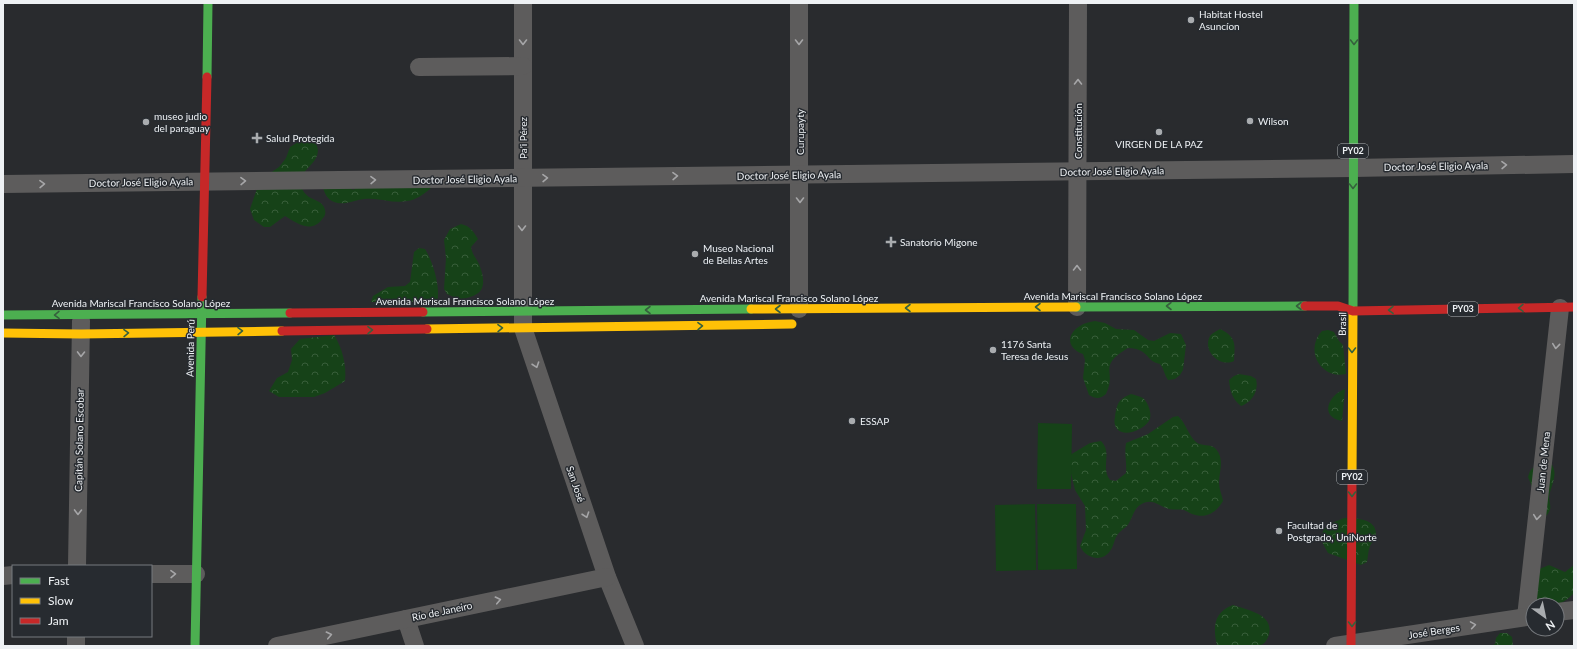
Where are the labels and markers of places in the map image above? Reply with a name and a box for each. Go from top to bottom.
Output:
place label: Habitat Hostel Asuncíon [1199,8,1263,32]
marker: Habitat Hostel Asuncíon [1186,15,1196,25]
place label: museo judio del paraguay [154,110,211,134]
place label: Wilson [1258,115,1289,127]
marker: Wilson [1245,116,1255,126]
marker: museo judio del paraguay [141,117,151,127]
marker: VIRGEN DE LA PAZ [1154,127,1164,137]
marker: Salud Protegida [251,132,263,144]
place label: Salud Protegida [266,132,334,144]
place label: VIRGEN DE LA PAZ [1115,138,1203,150]
marker: Sanatorio Migone [885,236,897,248]
place label: Sanatorio Migone [900,236,978,248]
place label: Museo Nacional de Bellas Artes [703,242,774,266]
marker: Museo Nacional de Bellas Artes [690,249,700,259]
place label: 1176 Santa Teresa de Jesus [1001,338,1068,362]
marker: 1176 Santa Teresa de Jesus [988,345,998,355]
place label: ESSAP [860,415,889,427]
marker: ESSAP [847,416,857,426]
place label: Facultad de Postgrado, UniNorte [1287,519,1377,543]
marker: Facultad de Postgrado, UniNorte [1274,526,1284,536]

